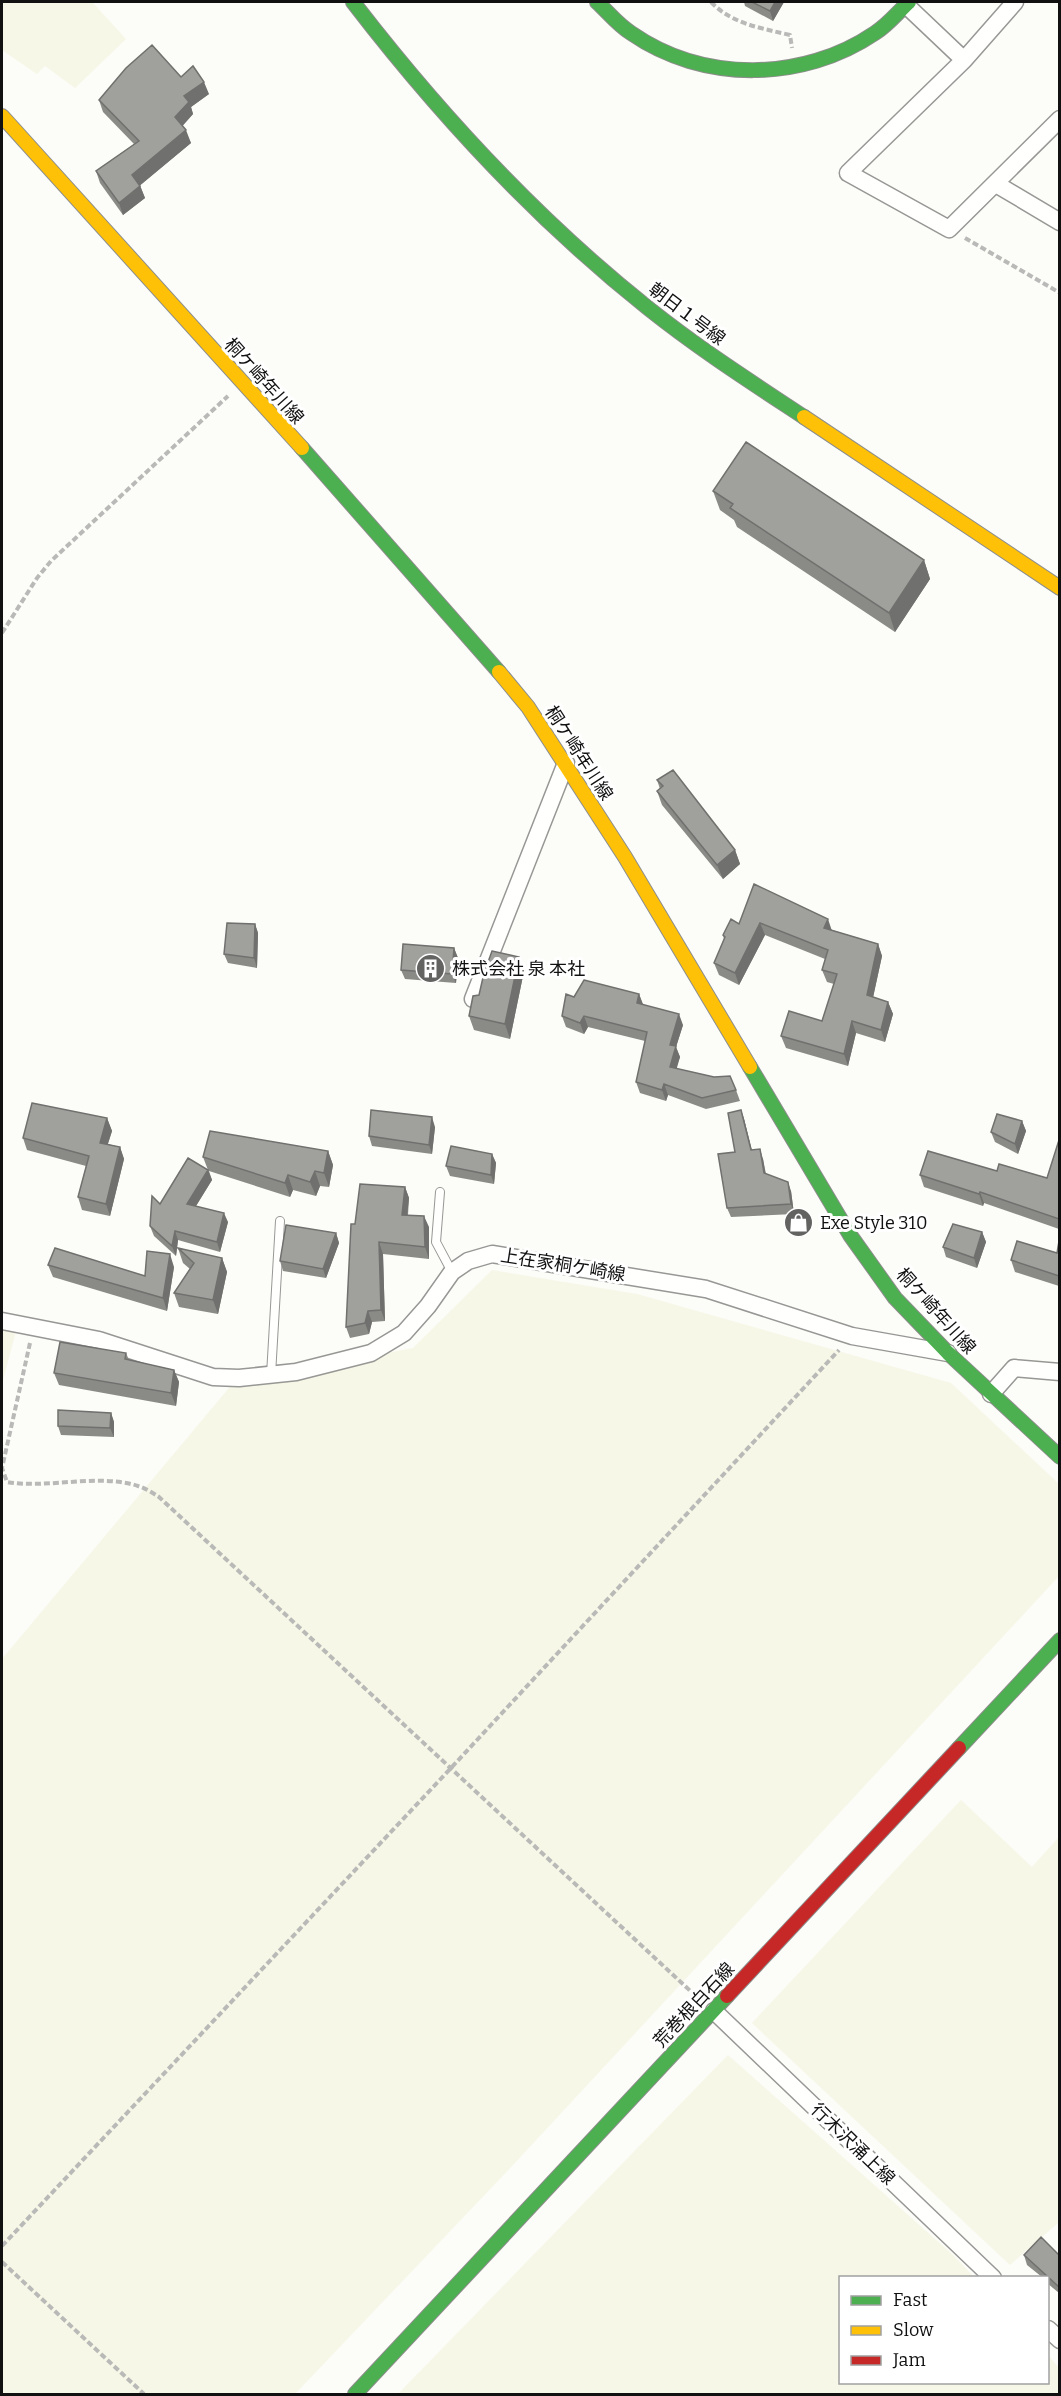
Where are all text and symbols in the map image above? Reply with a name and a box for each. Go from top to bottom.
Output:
street label: 朝日１号線 [644,278,730,350]
street label: 桐ケ崎年川線 [220,334,308,428]
street label: 桐ケ崎年川線 [540,702,618,804]
building icon: 株式会社 泉 本社 [415,953,447,985]
place label: 株式会社 泉 本社 [452,958,585,980]
shop icon: Exe Style 310 [783,1207,815,1239]
place label: Exe Style 310 [820,1212,927,1234]
street label: 上在家桐ケ崎線 [499,1244,627,1286]
street label: 桐ケ崎年川線 [892,1264,980,1358]
street label: 荒巻根白石線 [649,1958,739,2052]
street label: 行木沢涌上線 [807,2099,899,2189]
legend [839,2276,1049,2384]
text: Fast [893,2289,928,2311]
text: Slow [893,2319,934,2341]
text: Jam [892,2349,926,2371]

